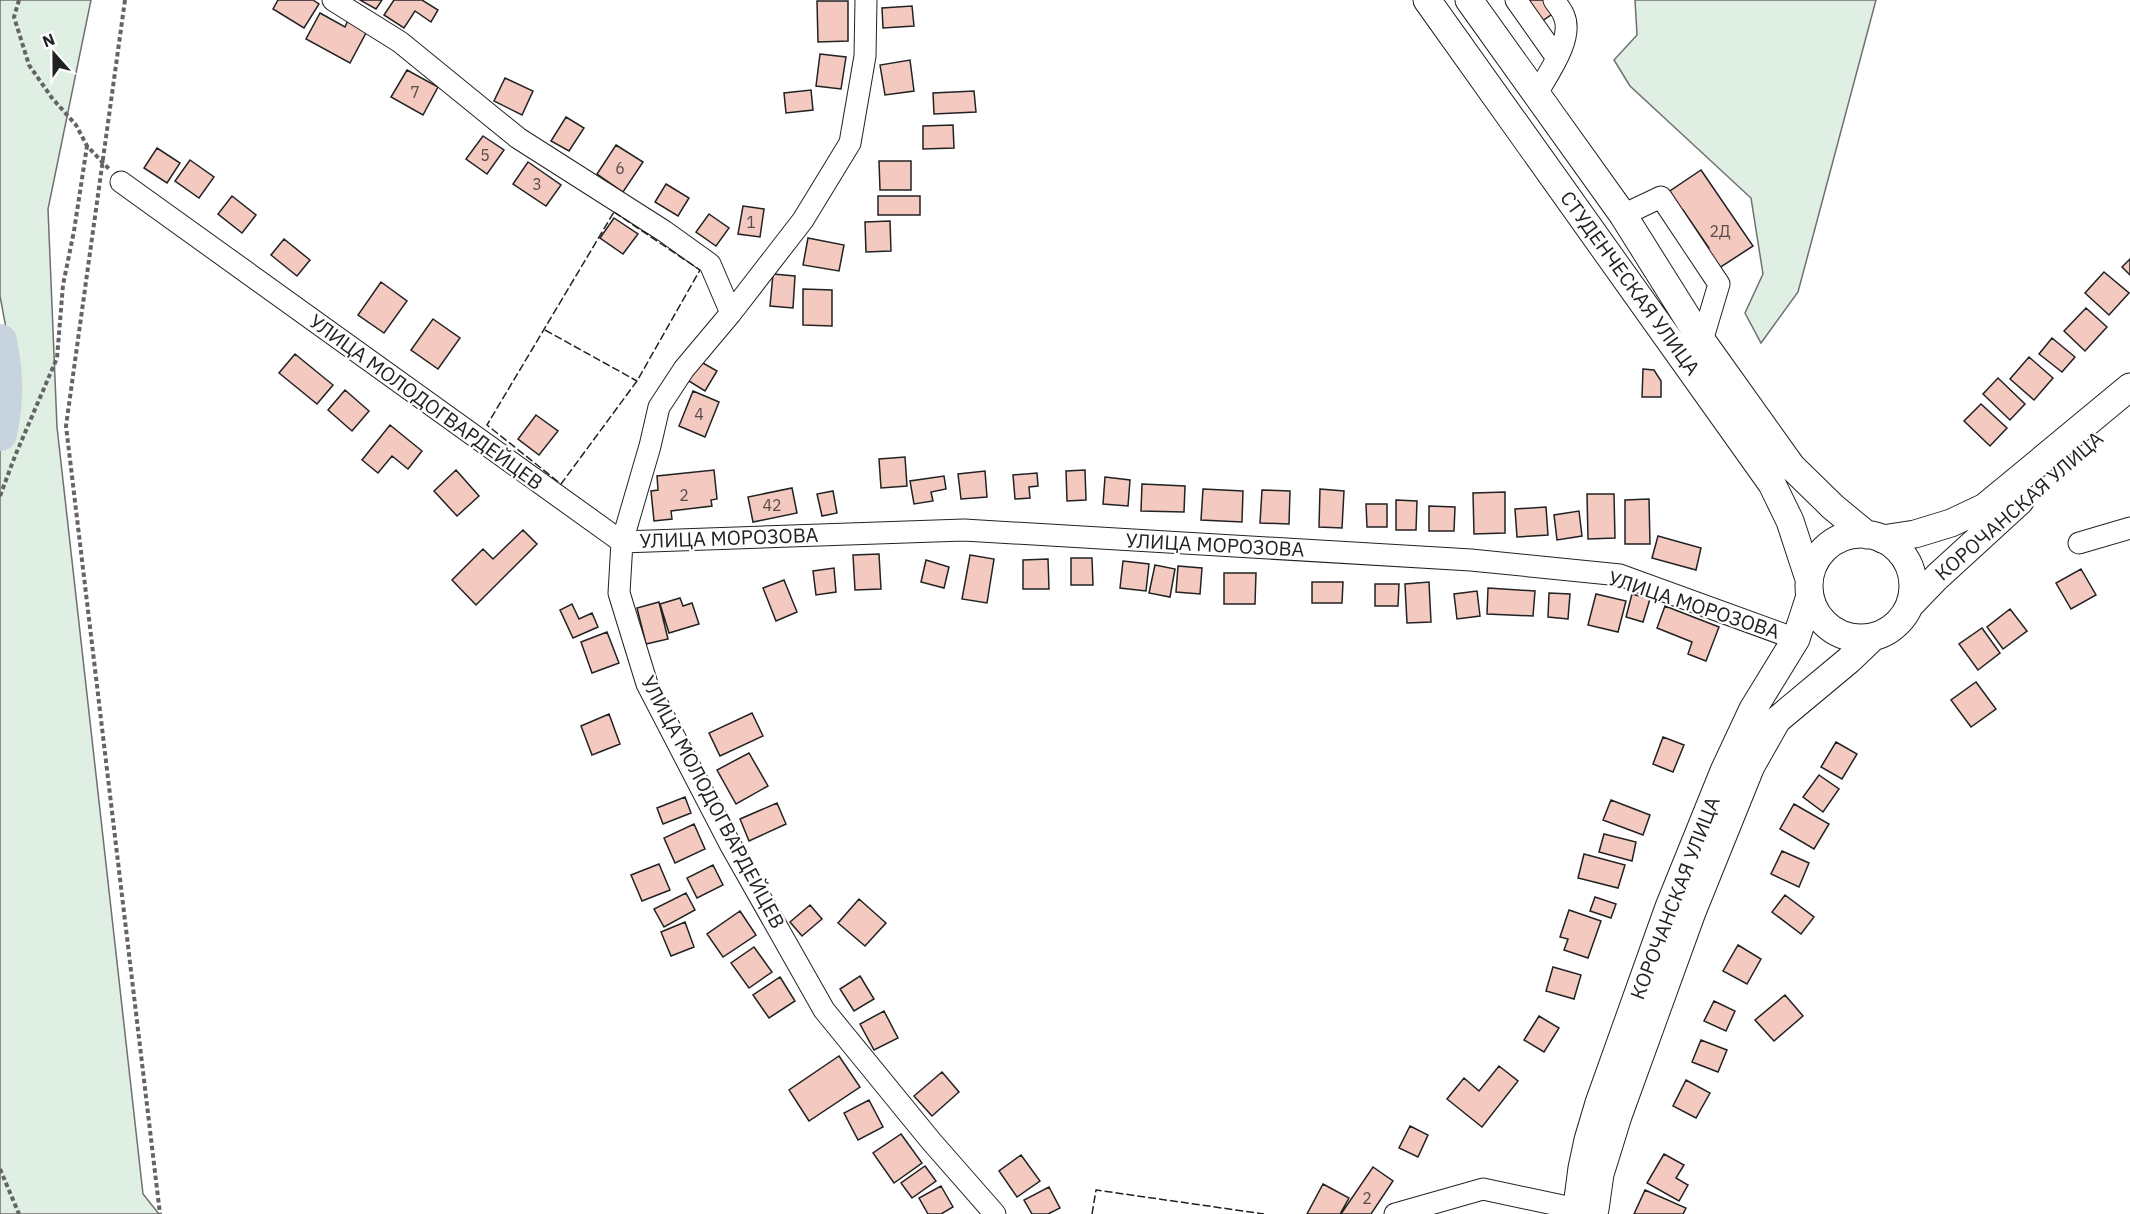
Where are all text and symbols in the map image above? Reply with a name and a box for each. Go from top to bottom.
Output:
north arrow [24,24,84,84]
text: N [40,29,58,51]
house number: 7 [410,82,420,102]
house number: 5 [480,145,490,165]
house number: 6 [615,158,625,178]
house number: 3 [532,174,542,194]
street label: СТУДЕНЧЕСКАЯ УЛИЦА [1554,185,1707,381]
house number: 1 [746,212,756,232]
house number: 2Д [1709,221,1731,241]
street label: УЛИЦА МОЛОДОГВАРДЕЙЦЕВ [304,308,549,496]
house number: 4 [694,404,704,424]
street label: КОРОЧАНСКАЯ УЛИЦА [1929,425,2109,586]
house number: 2 [679,485,689,505]
house number: 42 [762,495,782,515]
street label: УЛИЦА МОРОЗОВА [639,521,819,554]
street label: УЛИЦА МОРОЗОВА [1125,526,1305,563]
street label: УЛИЦА МОРОЗОВА [1605,564,1784,645]
street label: УЛИЦА МОЛОДОГВАРДЕЙЦЕВ [635,671,792,933]
street label: КОРОЧАНСКАЯ УЛИЦА [1623,792,1726,1003]
house number: 2 [1362,1188,1372,1208]

